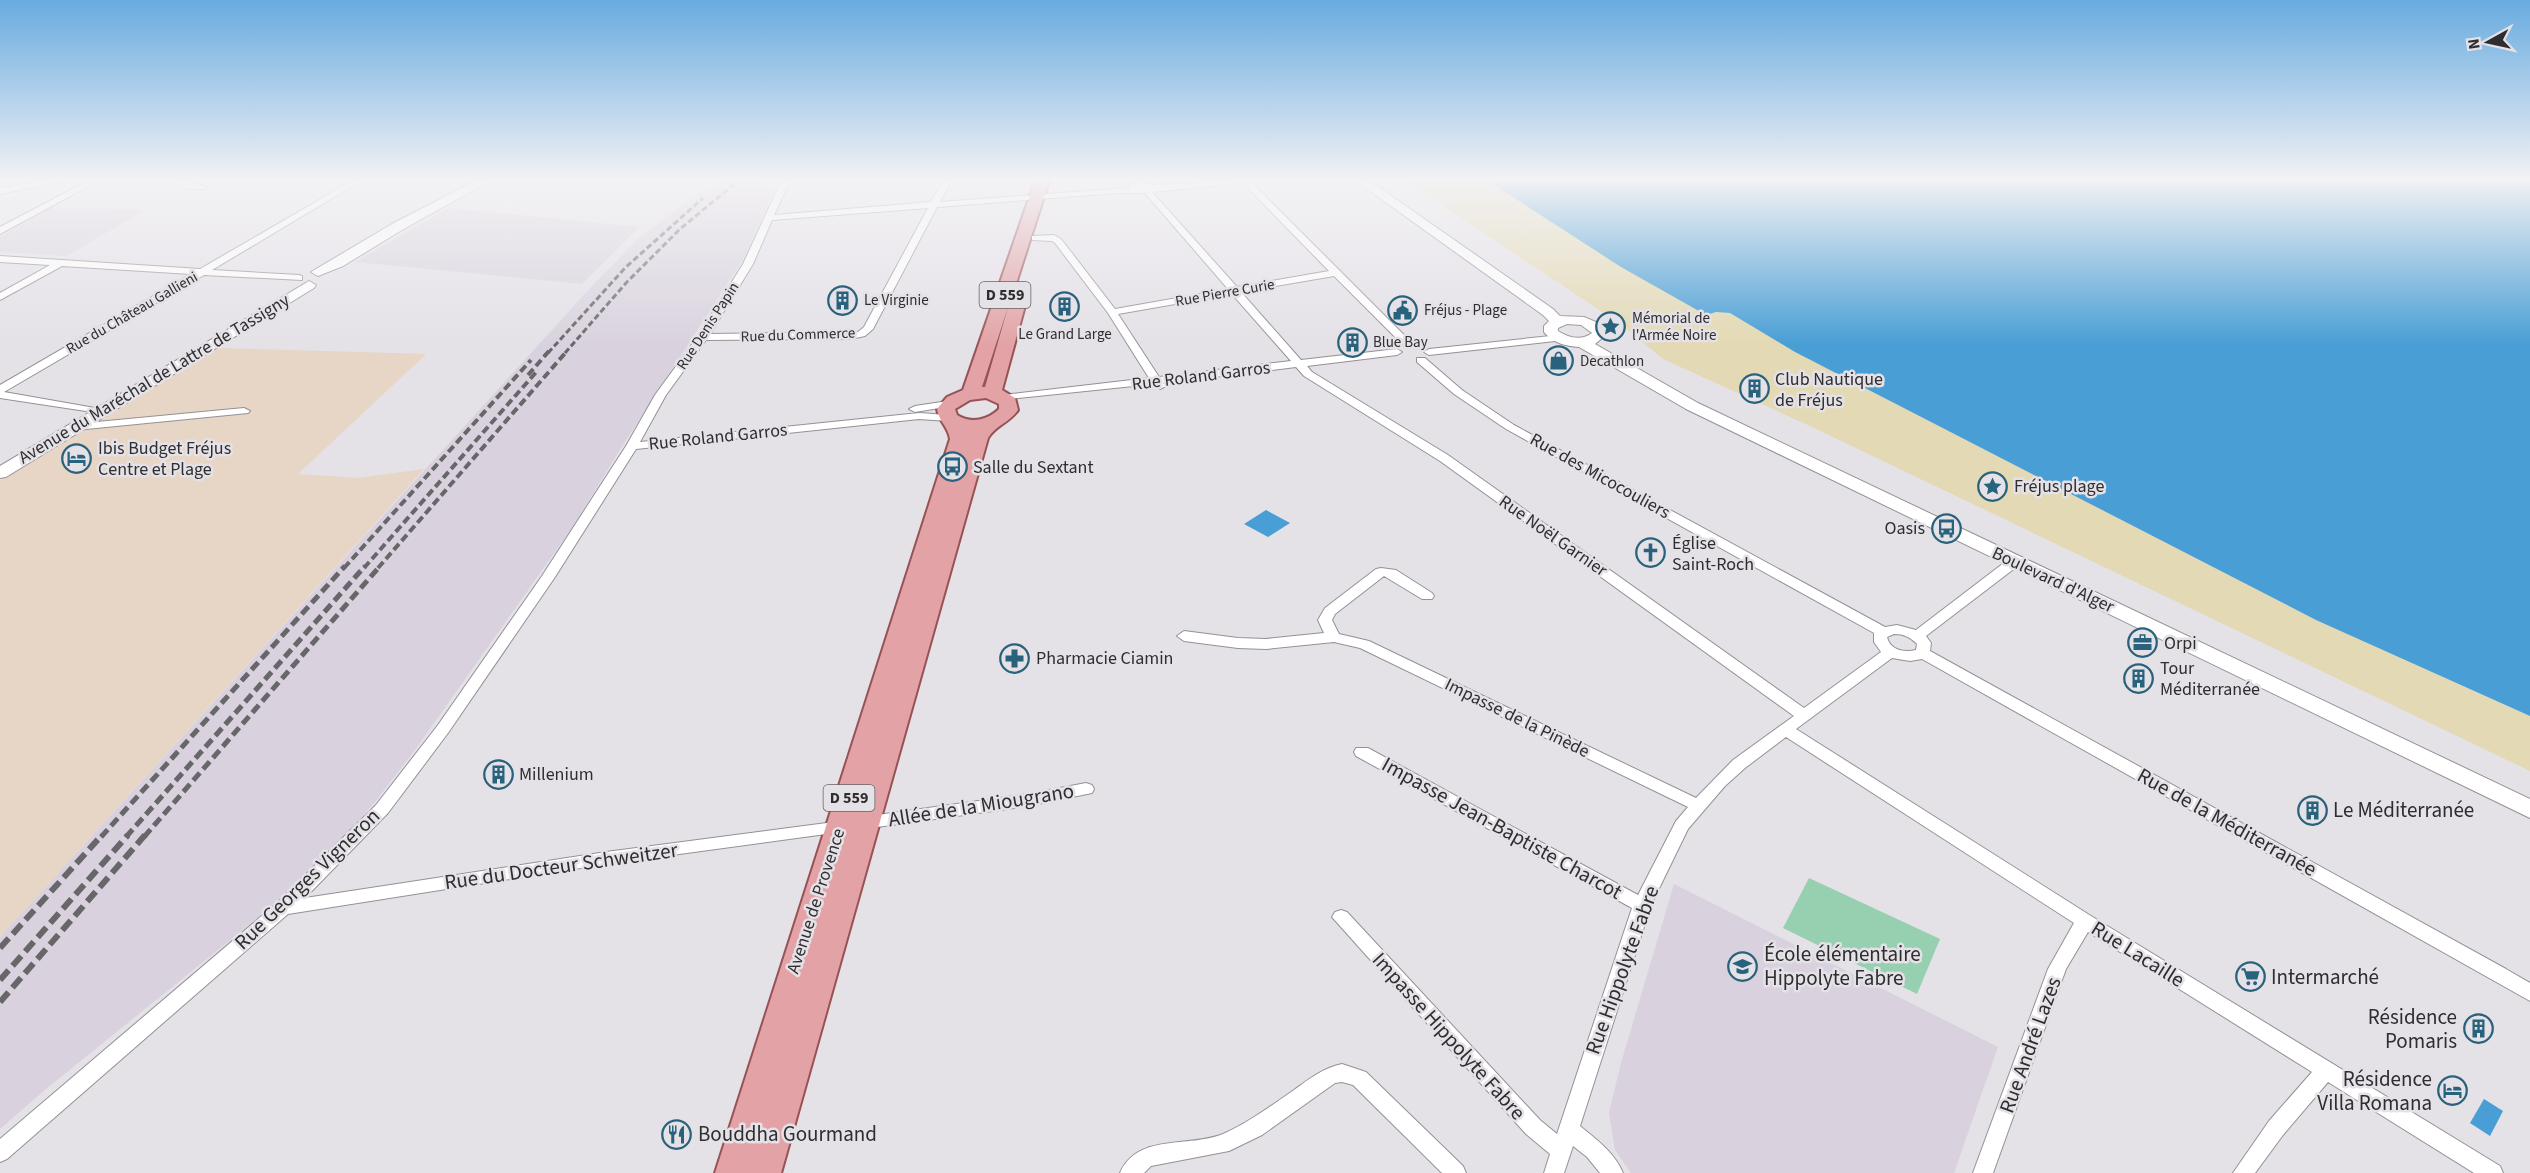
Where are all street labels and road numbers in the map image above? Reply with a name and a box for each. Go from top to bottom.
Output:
street label: Rue du Château Gallieni [62,267,202,359]
street label: Rue Pierre Curie [1174,274,1276,312]
street label: Rue Denis Papin [672,278,744,374]
road number: D 559 [980,282,1030,308]
street label: Avenue du Maréchal de Lattre de Tassigny [14,288,295,470]
street label: Rue du Commerce [740,323,856,347]
street label: Rue Roland Garros [1130,355,1272,397]
street label: Rue Roland Garros [647,417,789,457]
street label: Rue des Micocouliers [1525,427,1675,525]
street label: Rue Noël Garnier [1494,489,1613,583]
street label: Boulevard d'Alger [1988,541,2119,620]
street label: Impasse de la Pinède [1440,672,1594,764]
street label: Impasse Jean-Baptiste Charcot [1376,749,1628,907]
street label: Rue de la Méditerranée [2132,760,2322,884]
street label: Allée de la Miougrano [886,776,1076,834]
road number: D 559 [824,785,874,811]
street label: Rue Georges Vigneron [228,802,386,956]
street label: Avenue de Provence [781,825,851,977]
street label: Rue du Docteur Schweitzer [442,835,680,897]
street label: Rue Hippolyte Fabre [1578,881,1666,1059]
street label: Rue Lacaille [2086,913,2190,995]
street label: Impasse Hippolyte Fabre [1365,945,1533,1127]
street label: Rue André Lazes [1991,973,2069,1117]

